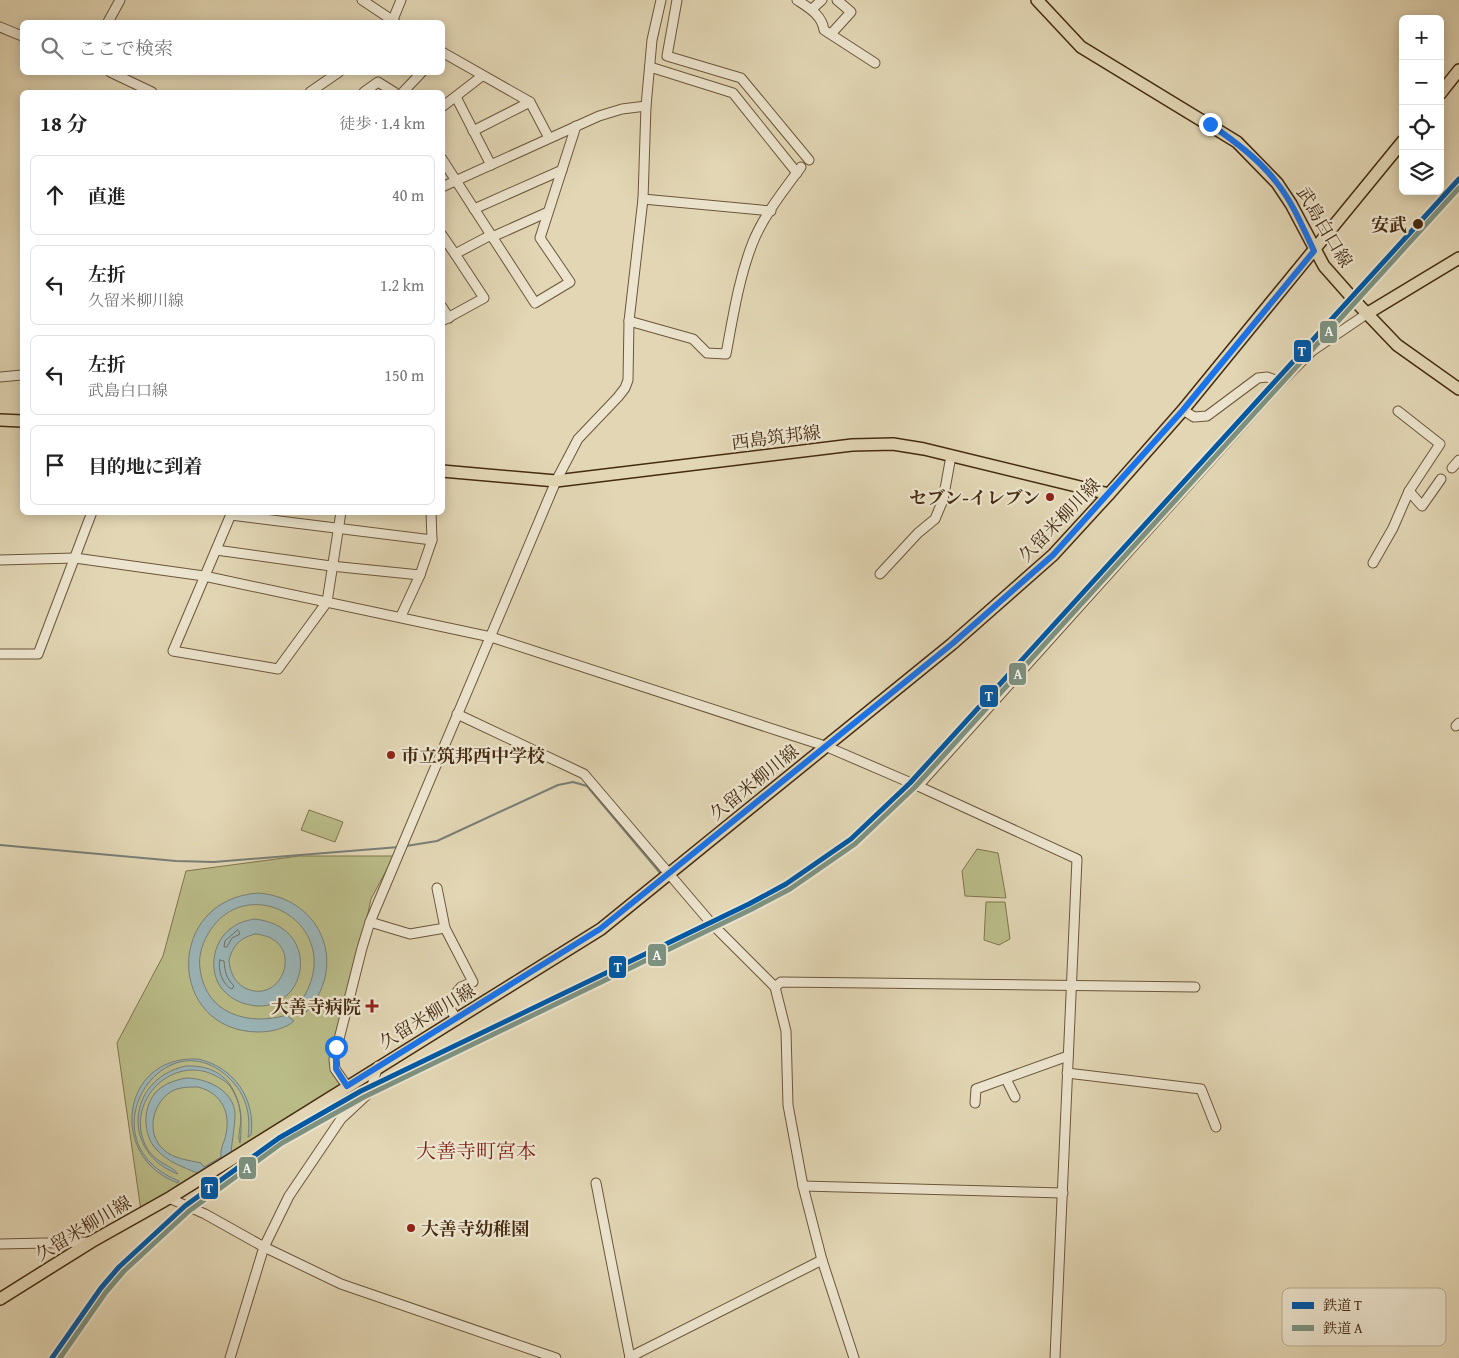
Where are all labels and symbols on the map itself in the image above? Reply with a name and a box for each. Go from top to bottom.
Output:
route end [1199,113,1222,136]
street label: 武島白口線 [1290,181,1360,273]
place label: 安武 [1371,211,1407,238]
marker: 安武 [1411,217,1425,231]
line badge: A [1319,320,1338,344]
text: A [1325,321,1334,341]
line badge: T [1293,339,1312,363]
text: T [1298,341,1307,361]
street label: 西島筑邦線 [730,418,822,456]
street label: 久留米柳川線 [1012,472,1106,568]
place label: セブン-イレブン [909,484,1040,511]
marker: セブン-イレブン [1044,491,1056,503]
line badge: A [1008,662,1027,686]
text: A [1014,664,1023,684]
line badge: T [979,684,999,708]
text: T [985,686,994,706]
street label: 久留米柳川線 [704,738,804,826]
place label: 市立筑邦西中学校 [401,742,545,769]
marker: 市立筑邦西中学校 [385,749,397,761]
line badge: A [647,943,667,967]
text: A [653,945,662,965]
line badge: T [608,955,627,979]
text: T [614,957,623,977]
street label: 久留米柳川線 [374,977,480,1055]
place label: 大善寺病院 [271,993,361,1020]
marker: 大善寺病院 [365,999,379,1013]
route start [325,1036,348,1059]
district label: 大善寺町宮本 [416,1136,536,1165]
line badge: A [238,1156,257,1180]
text: A [243,1158,252,1178]
line badge: T [200,1176,219,1200]
text: T [205,1178,214,1198]
street label: 久留米柳川線 [30,1189,136,1267]
place label: 大善寺幼稚園 [421,1215,529,1242]
marker: 大善寺幼稚園 [405,1222,417,1234]
legend [1282,1288,1446,1346]
text: 鉄道 T [1323,1295,1362,1315]
text: 鉄道 A [1323,1318,1363,1338]

